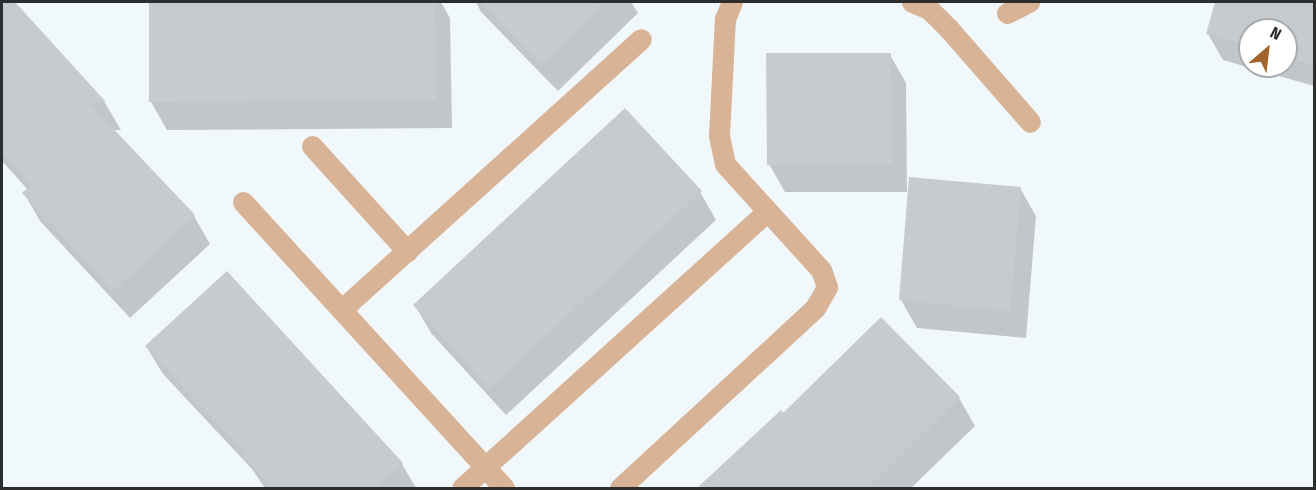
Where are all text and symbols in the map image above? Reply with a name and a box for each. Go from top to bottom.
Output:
north arrow [1238,18,1298,78]
text: N [1267,23,1284,44]

